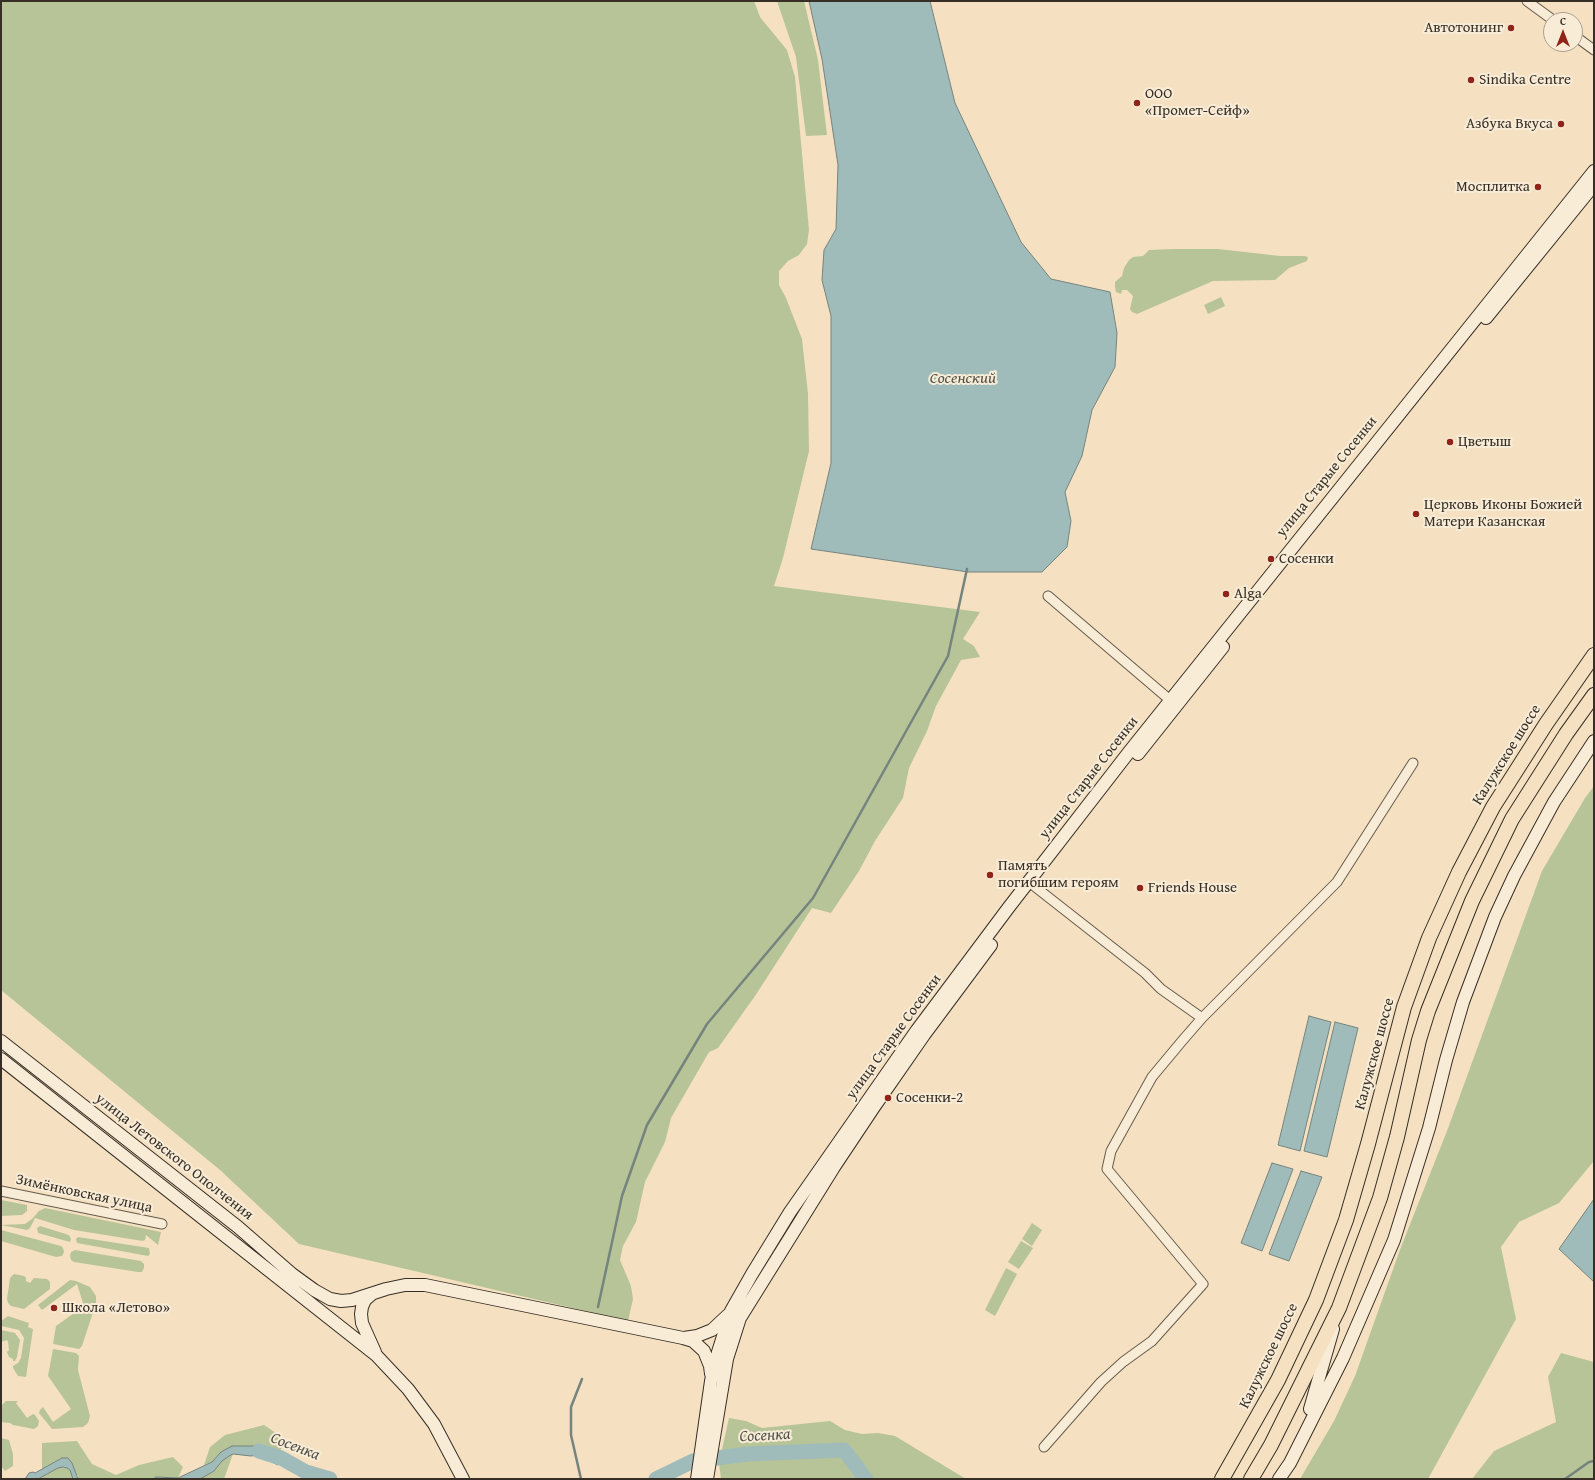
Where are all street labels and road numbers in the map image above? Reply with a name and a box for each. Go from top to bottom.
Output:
street label: улица Старые Сосенки [1273,413,1381,541]
street label: Калужское шоссе [1469,701,1545,809]
street label: улица Старые Сосенки [1036,713,1142,843]
street label: улица Старые Сосенки [843,971,945,1103]
street label: Калужское шоссе [1351,996,1399,1112]
street label: улица Летовского Ополчения [91,1090,257,1224]
street label: Зимёнковская улица [14,1171,154,1217]
street label: Калужское шоссе [1236,1300,1302,1412]

